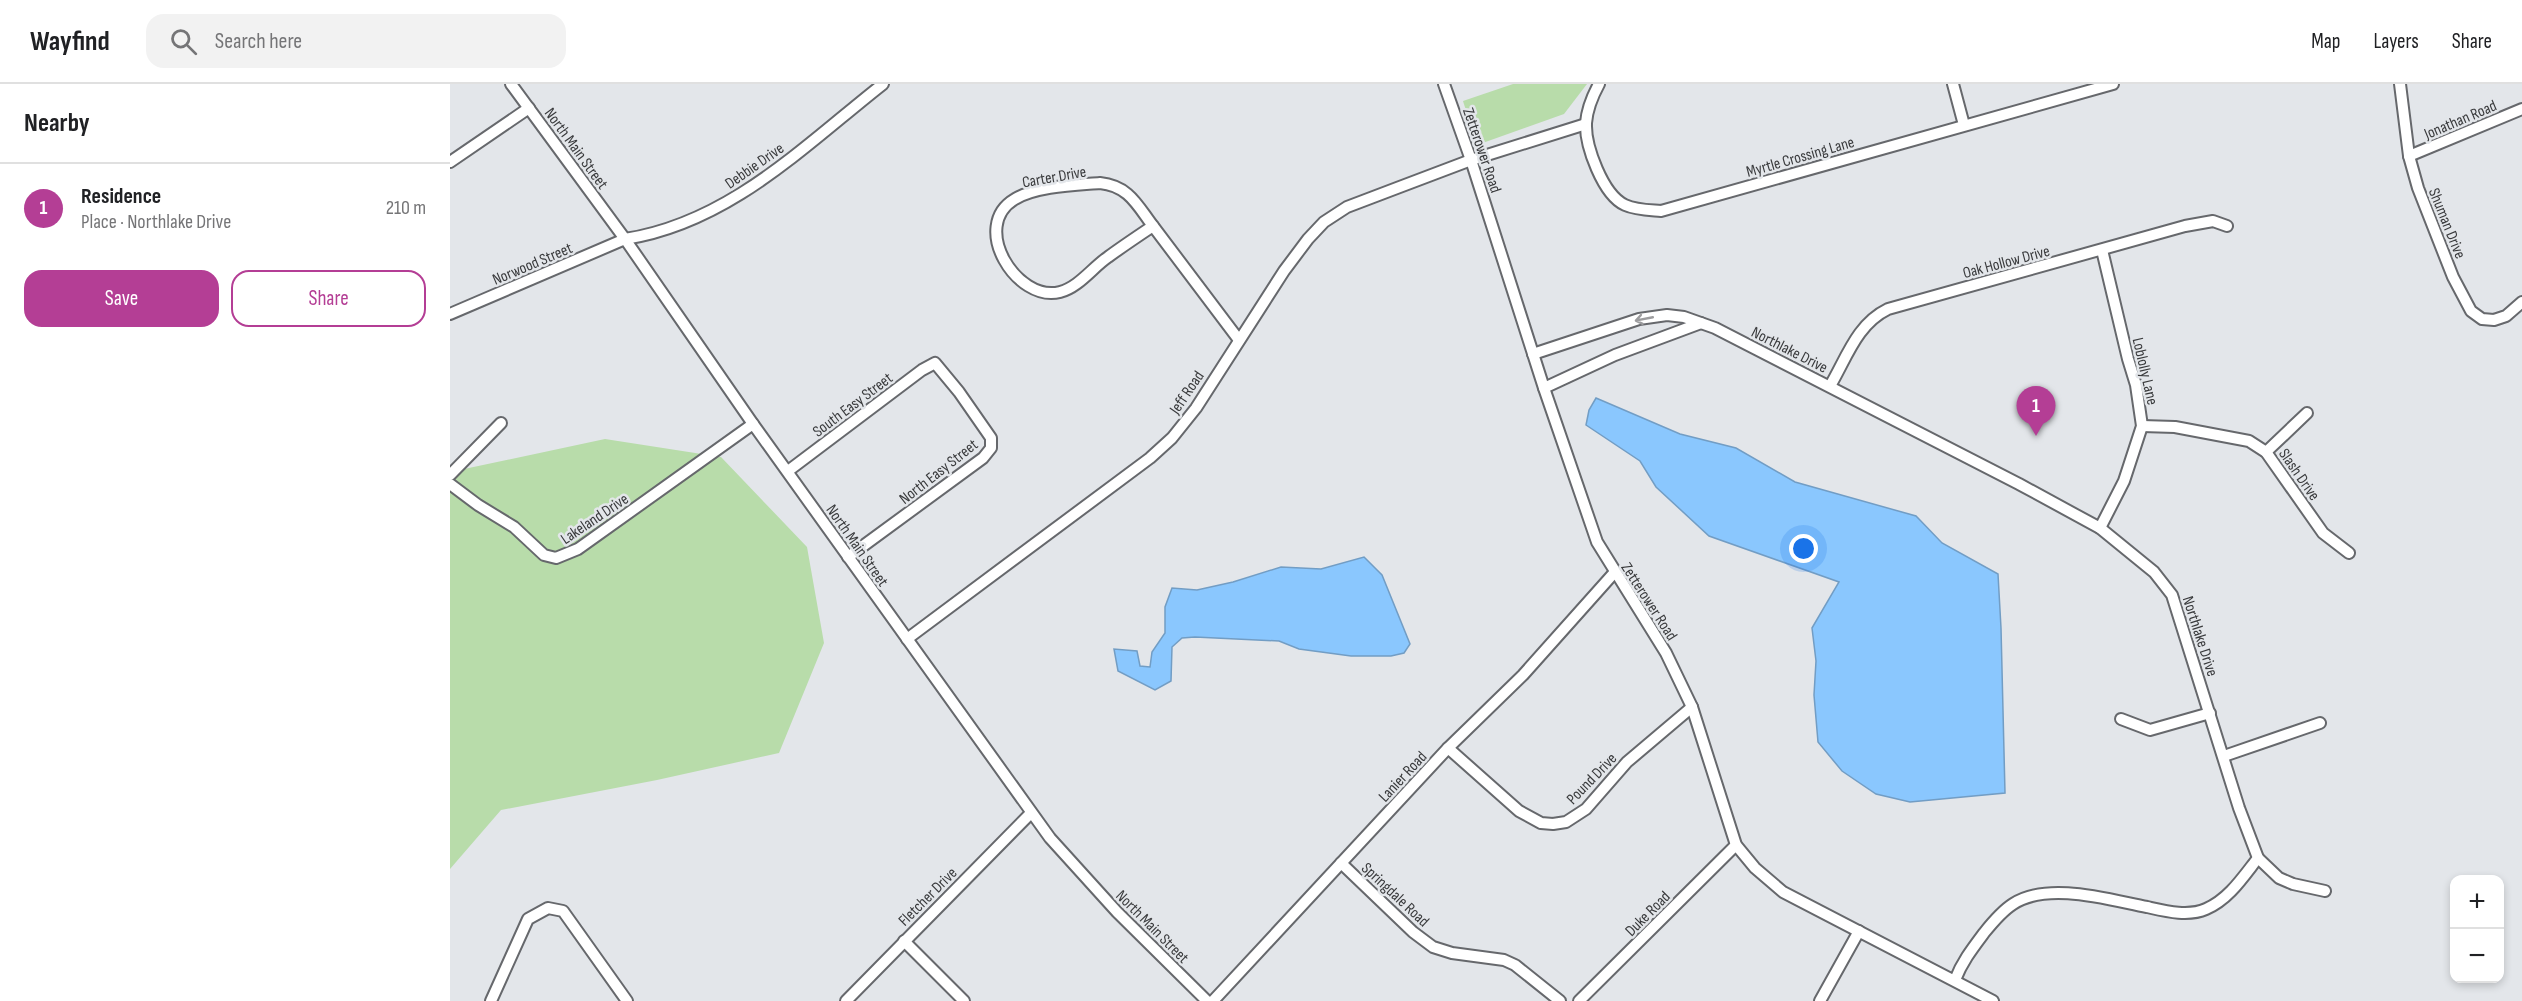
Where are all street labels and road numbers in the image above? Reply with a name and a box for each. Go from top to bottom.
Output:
street label: Jonathan Road [2421,97,2500,145]
street label: North Main Street [540,105,612,193]
street label: Zetterower Road [1458,105,1505,196]
street label: Myrtle Crossing Lane [1744,133,1857,182]
street label: Debbie Drive [722,139,788,193]
street label: Carter Drive [1021,163,1088,192]
street label: Shuman Drive [2424,186,2469,261]
street label: Norwood Street [490,239,575,290]
street label: Oak Hollow Drive [1961,242,2052,283]
street label: Northlake Drive [1748,323,1831,378]
street label: Loblolly Lane [2128,336,2162,407]
street label: Jeff Road [1165,368,1209,419]
street label: South Easy Street [809,369,897,441]
street label: North Easy Street [896,436,982,509]
street label: Slash Drive [2274,445,2323,504]
street label: Lakeland Drive [557,490,632,549]
street label: North Main Street [822,501,892,591]
street label: Zetterower Road [1617,559,1681,644]
street label: Northlake Drive [2178,594,2221,679]
street label: Lanier Road [1375,748,1431,806]
street label: Pound Drive [1563,749,1621,809]
street label: Springdale Road [1357,859,1433,931]
street label: Fletcher Drive [895,864,961,930]
street label: North Main Street [1111,887,1193,968]
street label: Duke Road [1622,888,1675,941]

